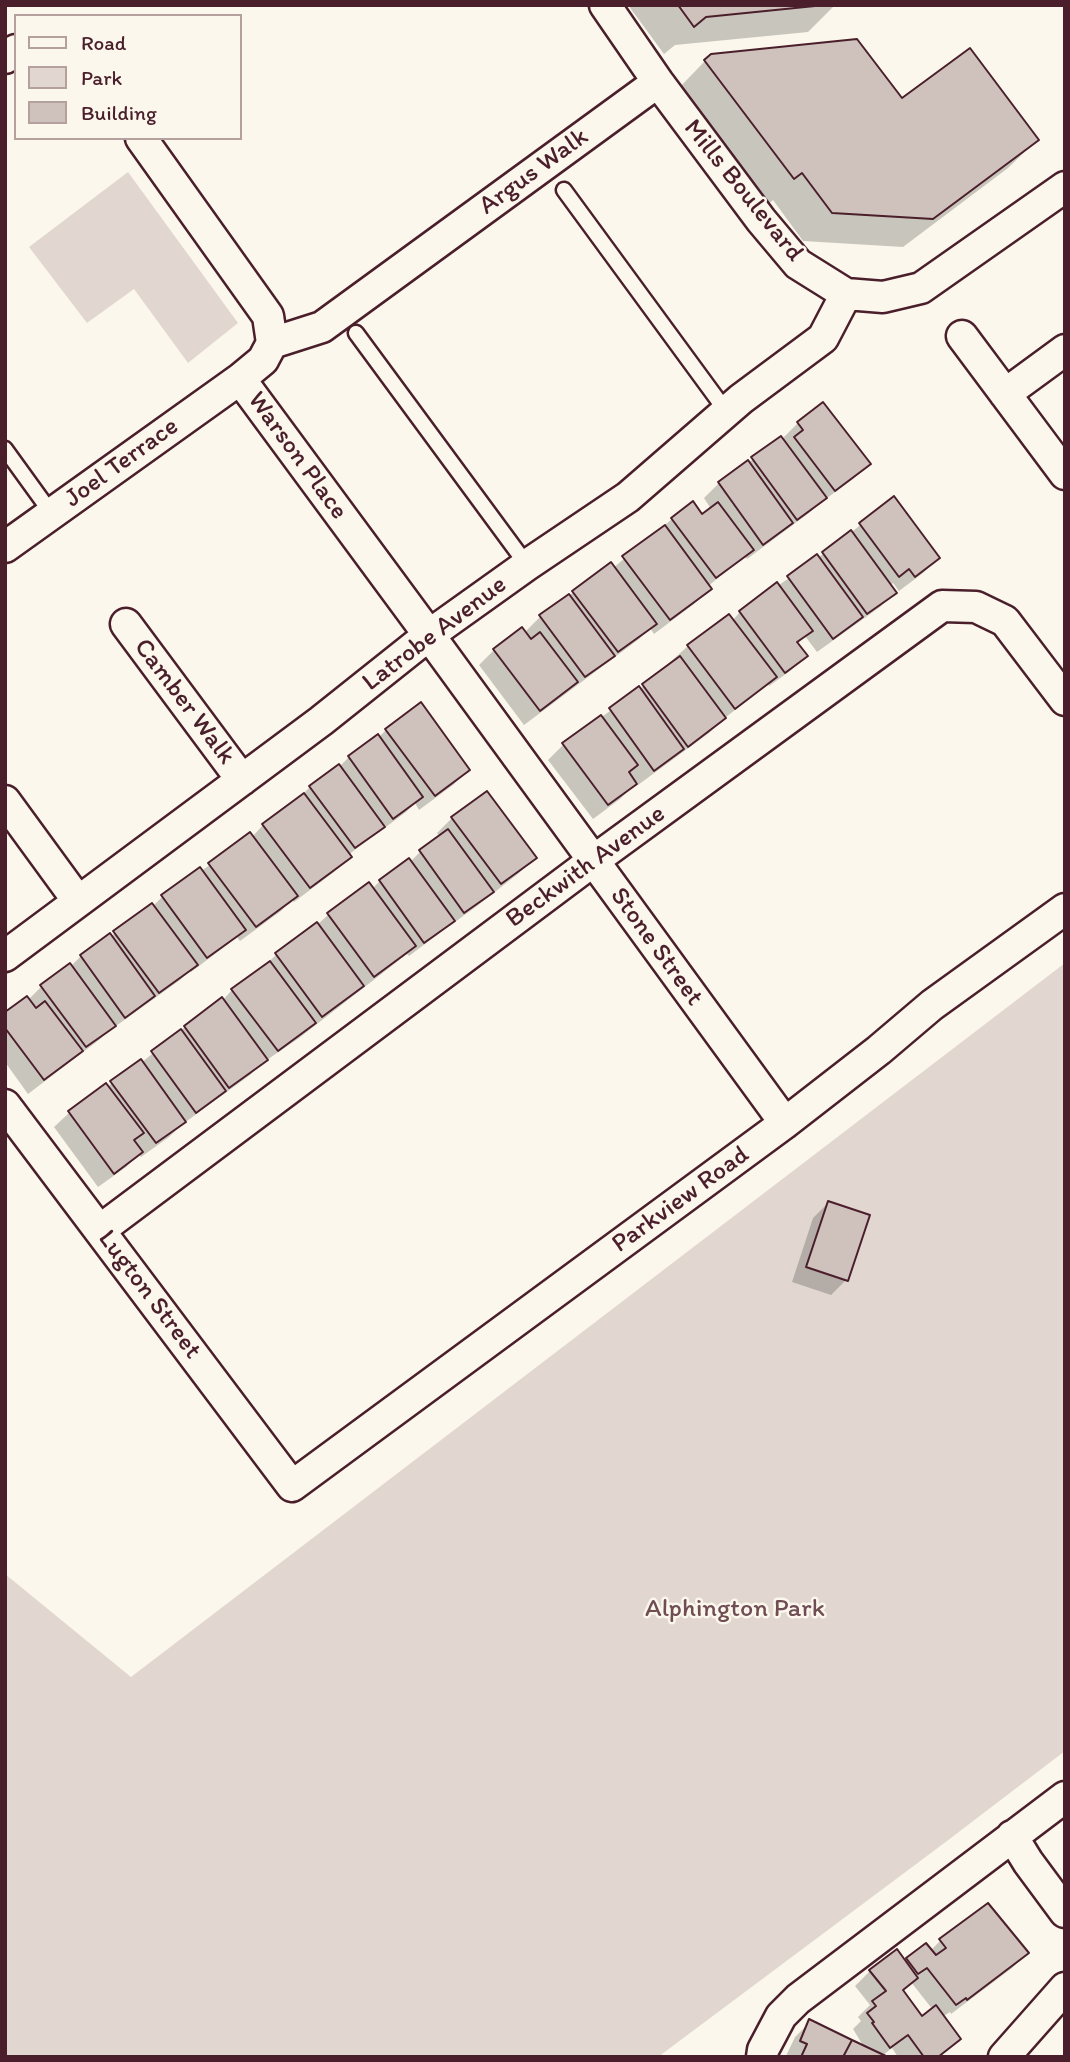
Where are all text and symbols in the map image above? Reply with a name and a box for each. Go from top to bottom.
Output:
legend [14,14,242,140]
text: Road [81,30,126,55]
text: Park [81,65,122,90]
text: Building [81,100,157,125]
street label: Mills Boulevard [676,114,810,268]
street label: Argus Walk [473,122,595,222]
street label: Warson Place [240,386,354,526]
street label: Joel Terrace [59,411,185,515]
street label: Latrobe Avenue [357,570,513,698]
street label: Camber Walk [127,633,241,771]
street label: Beckwith Avenue [500,799,672,935]
street label: Stone Street [603,882,709,1012]
street label: Parkview Road [606,1140,756,1260]
street label: Lugton Street [91,1225,207,1365]
park label: Alphington Park [645,1593,825,1625]

